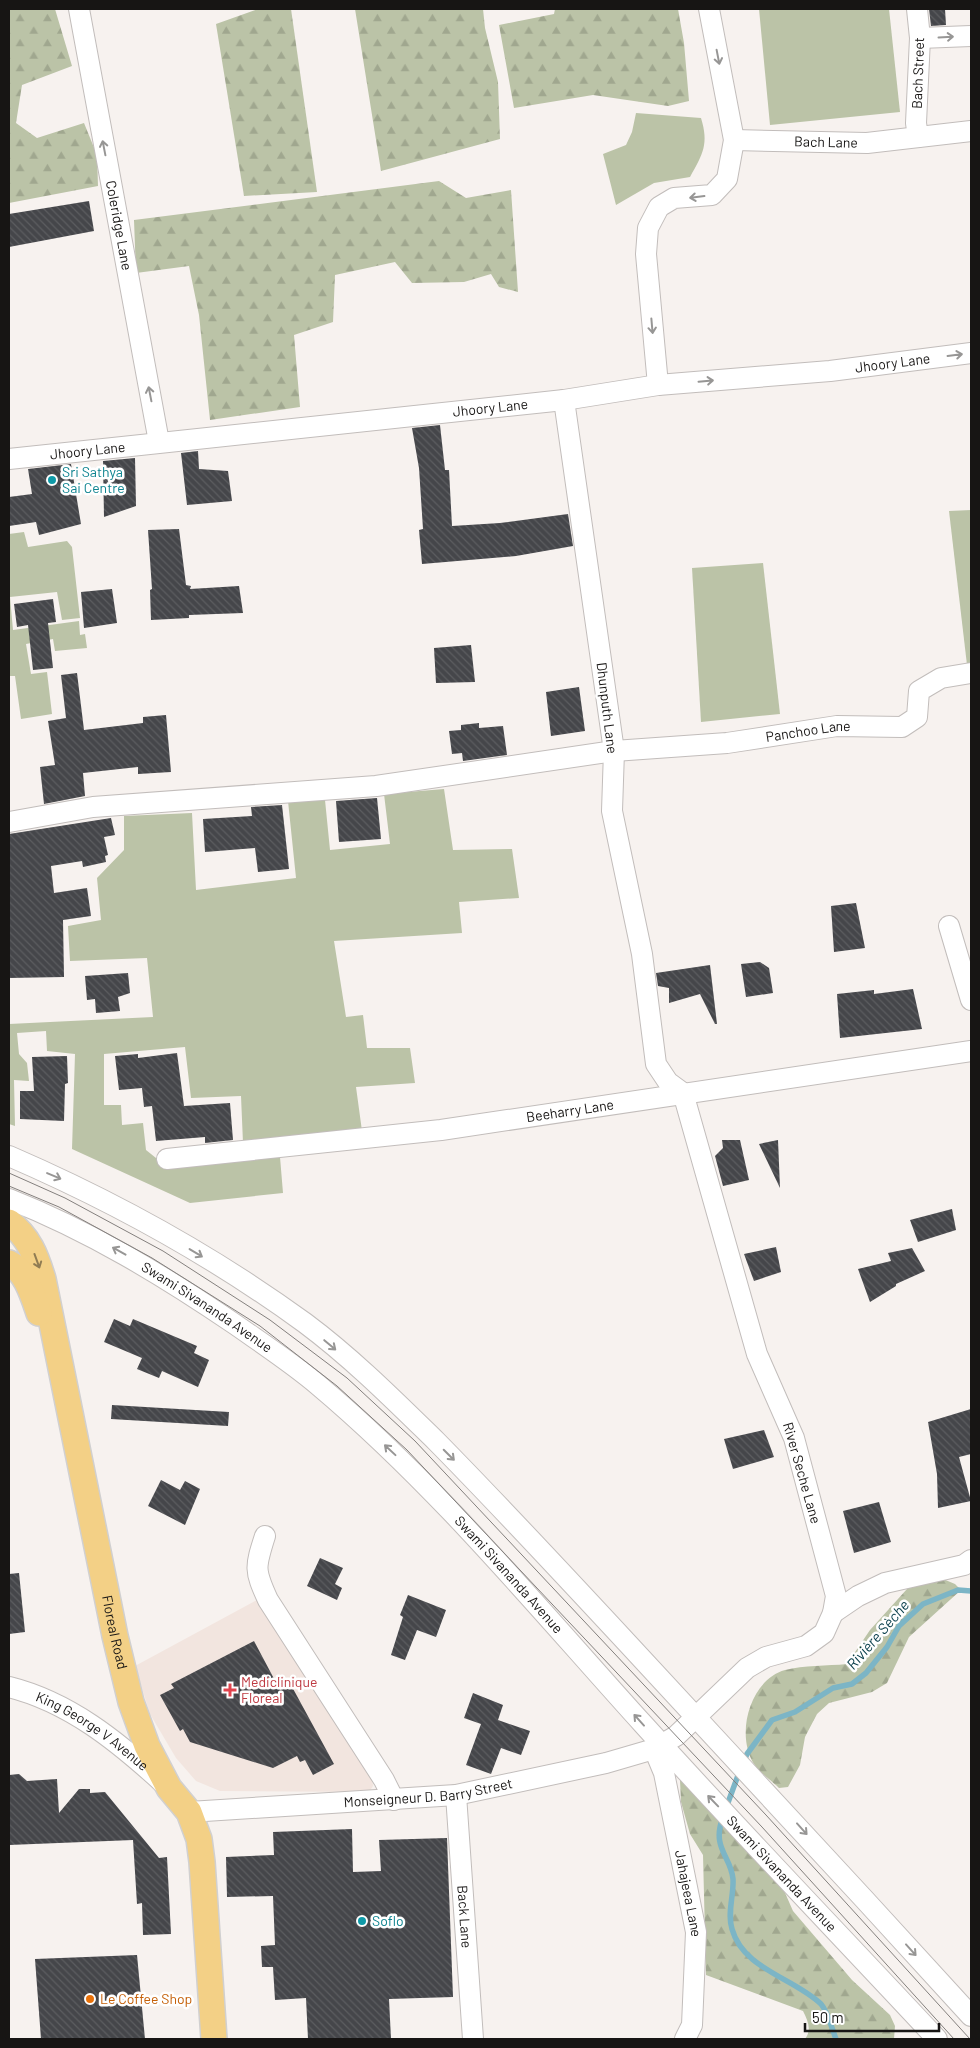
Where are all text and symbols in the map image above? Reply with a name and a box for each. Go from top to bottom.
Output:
one-way arrow [938,32,954,42]
street label: Bach Street [908,37,927,109]
one-way arrow [713,48,723,64]
street label: Bach Lane [794,132,858,151]
one-way arrow [99,140,109,156]
street label: Coleridge Lane [103,179,136,272]
one-way arrow [689,192,705,202]
one-way arrow [648,318,657,334]
street label: Jhoory Lane [854,349,931,376]
one-way arrow [947,350,963,360]
one-way arrow [698,376,714,386]
one-way arrow [145,386,154,402]
street label: Jhoory Lane [452,395,529,420]
street label: Jhoory Lane [49,438,126,463]
place label: Sri Sathya Sai Centre [62,463,125,496]
marker: Sri Sathya Sai Centre [46,474,58,486]
street label: Dhunputh Lane [593,661,622,755]
street label: Panchoo Lane [764,717,851,745]
street label: Beeharry Lane [525,1095,615,1125]
one-way arrow [46,1172,61,1181]
one-way arrow [112,1246,127,1255]
one-way arrow [189,1248,203,1258]
one-way arrow [33,1252,42,1268]
street label: Swami Sivananda Avenue [139,1258,276,1356]
one-way arrow [324,1339,337,1350]
street label: River Seche Lane [780,1420,825,1525]
one-way arrow [384,1444,397,1456]
one-way arrow [443,1449,456,1461]
street label: Swami Sivananda Avenue [451,1512,567,1637]
street label: Floreal Road [99,1593,132,1671]
water label: Rivière Sèche [842,1596,912,1673]
place label: Mediclinique Floreal [241,1673,318,1706]
marker: Mediclinique Floreal [223,1683,237,1697]
street label: King George V Avenue [34,1687,152,1774]
one-way arrow [634,1713,645,1726]
street label: Monseigneur D. Barry Street [343,1774,514,1810]
one-way arrow [707,1794,719,1807]
street label: Swami Sivananda Avenue [724,1812,841,1935]
one-way arrow [796,1823,808,1836]
street label: Jahajeea Lane [672,1849,705,1937]
street label: Back Lane [454,1885,476,1949]
place label: Soflo [372,1912,404,1929]
marker: Soflo [356,1915,368,1927]
one-way arrow [905,1943,917,1956]
place label: Le Coffee Shop [100,1990,192,2007]
marker: Le Coffee Shop [84,1993,96,2005]
scale bar [805,2000,939,2032]
text: 50 m [812,2008,844,2026]

